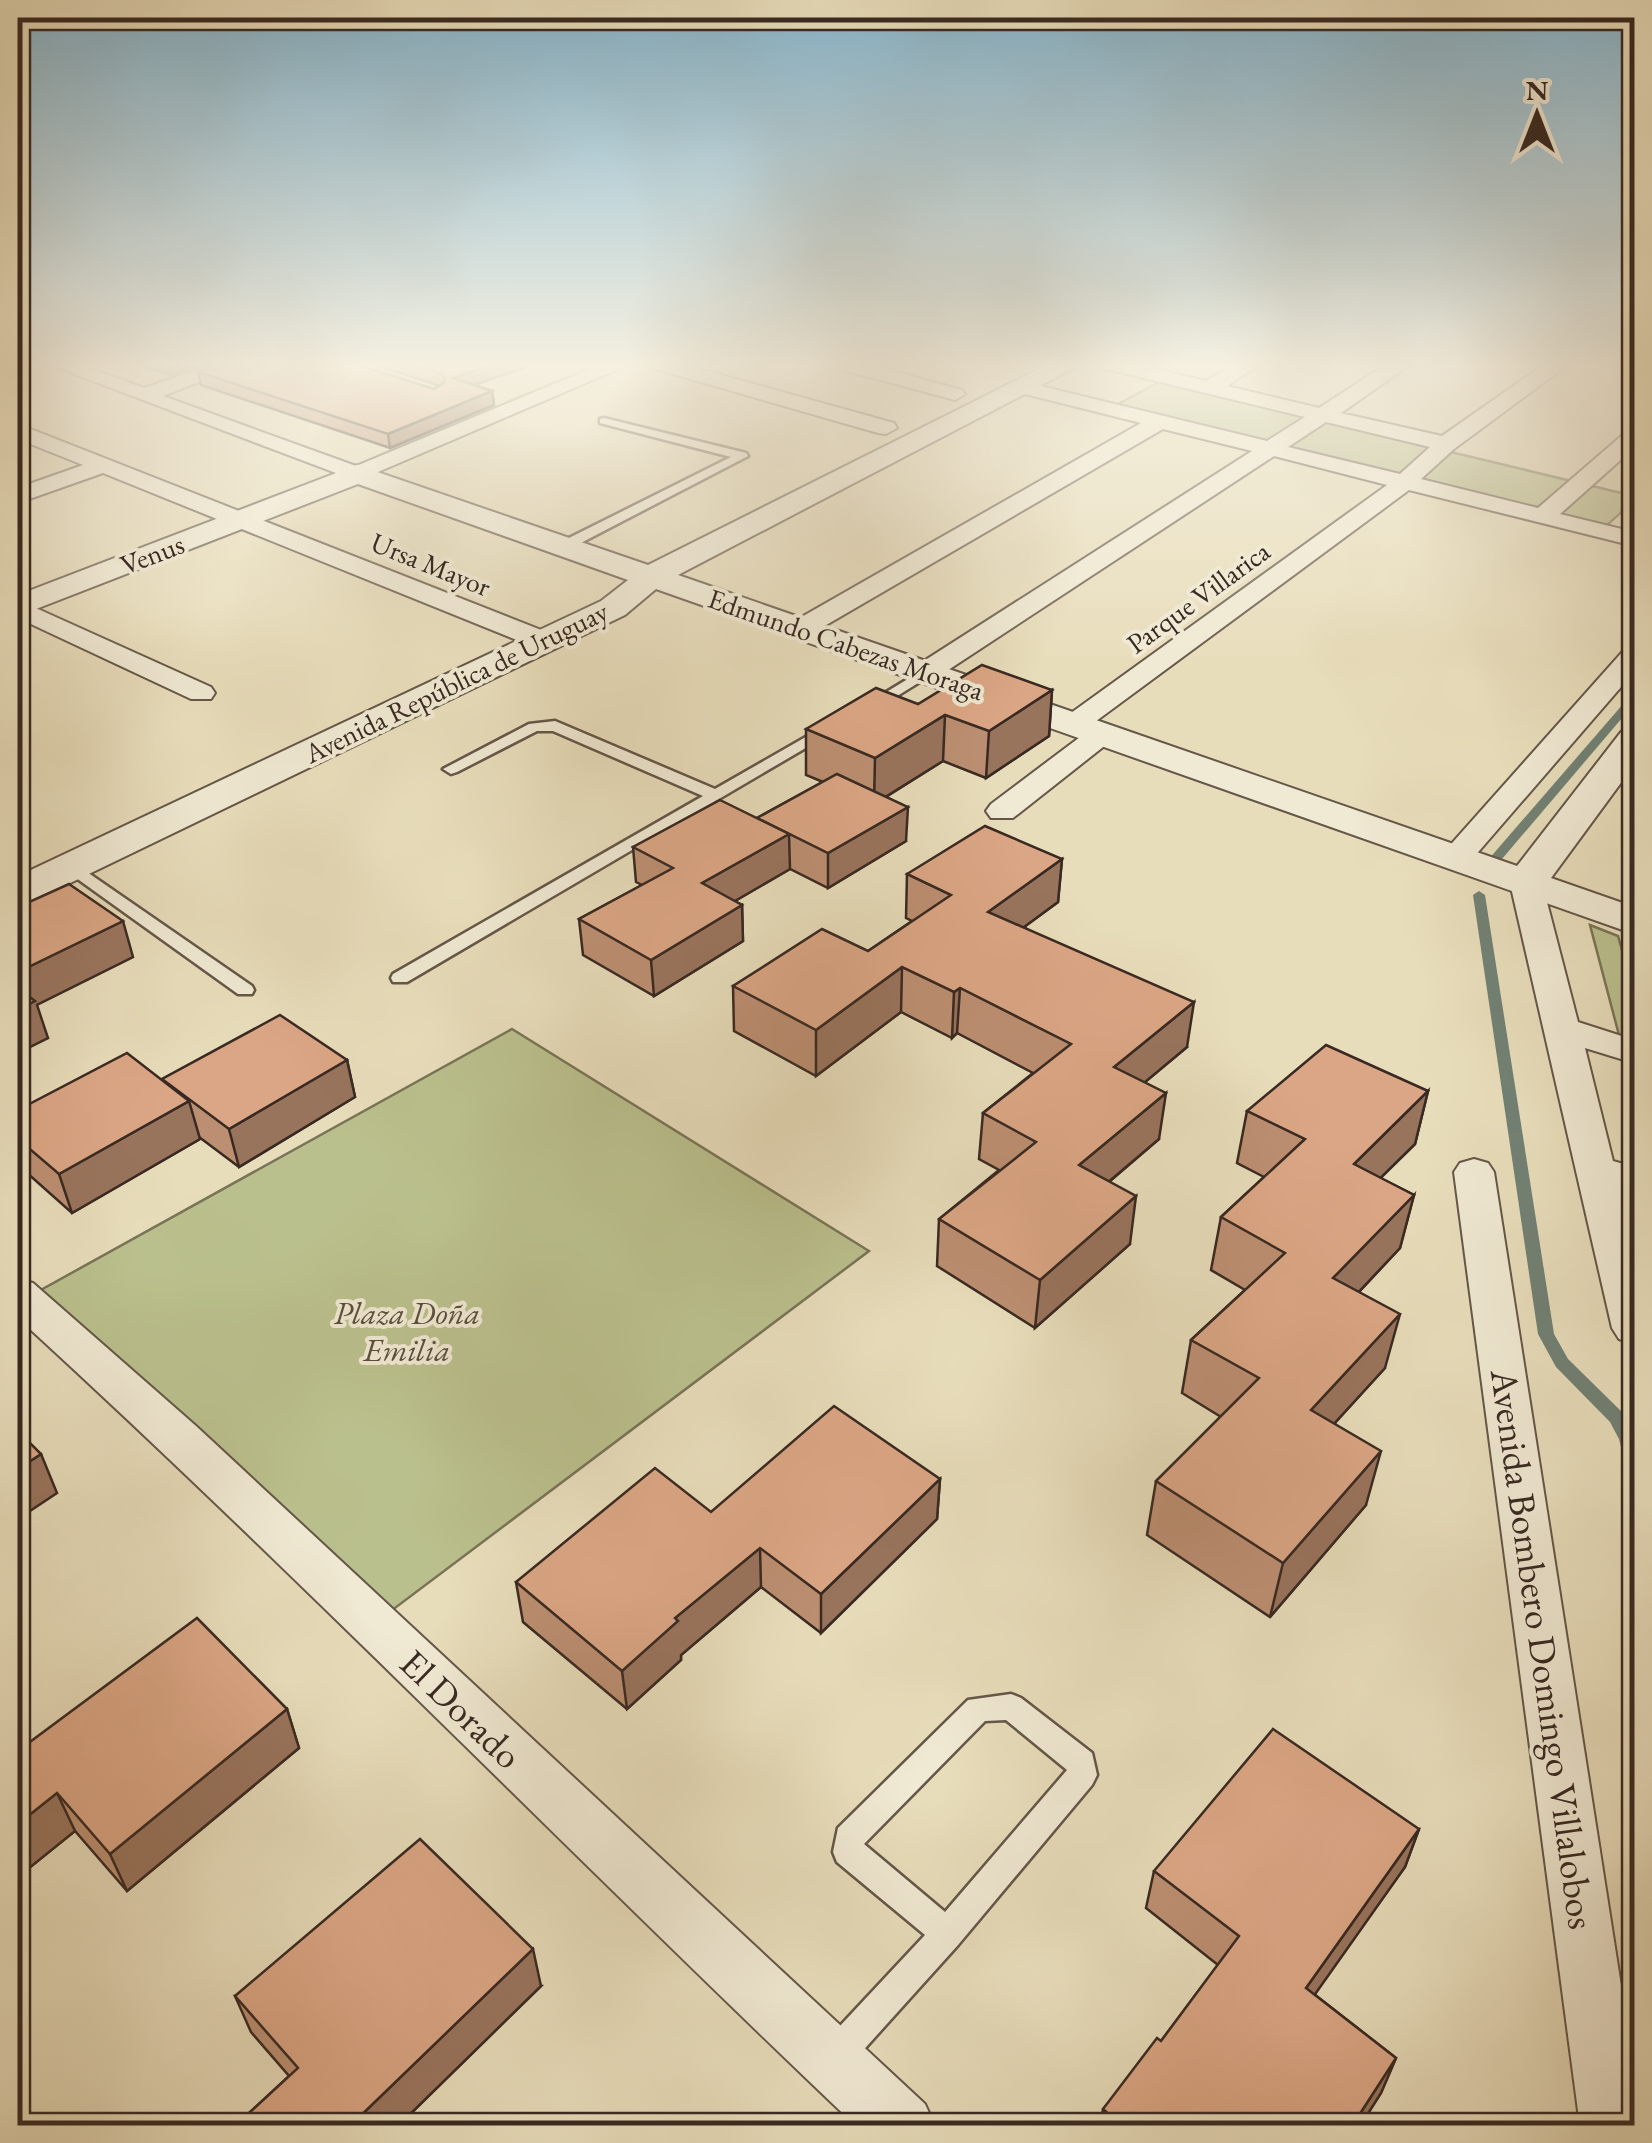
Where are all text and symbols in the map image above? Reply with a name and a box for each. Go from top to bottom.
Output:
north arrow [1487,65,1587,165]
text: N [1526,72,1549,108]
street label: Ursa Mayor [366,524,497,605]
street label: Venus [115,525,189,583]
street label: Parque Villarica [1119,532,1277,661]
street label: Edmundo Cabezas Moraga [703,580,989,708]
street label: Avenida República de Uruguay [297,592,614,772]
park label: Plaza Doña Emilia [334,1292,480,1371]
street label: Avenida Bombero Domingo Villalobos [1480,1365,1607,1932]
street label: El Dorado [390,1638,533,1779]

